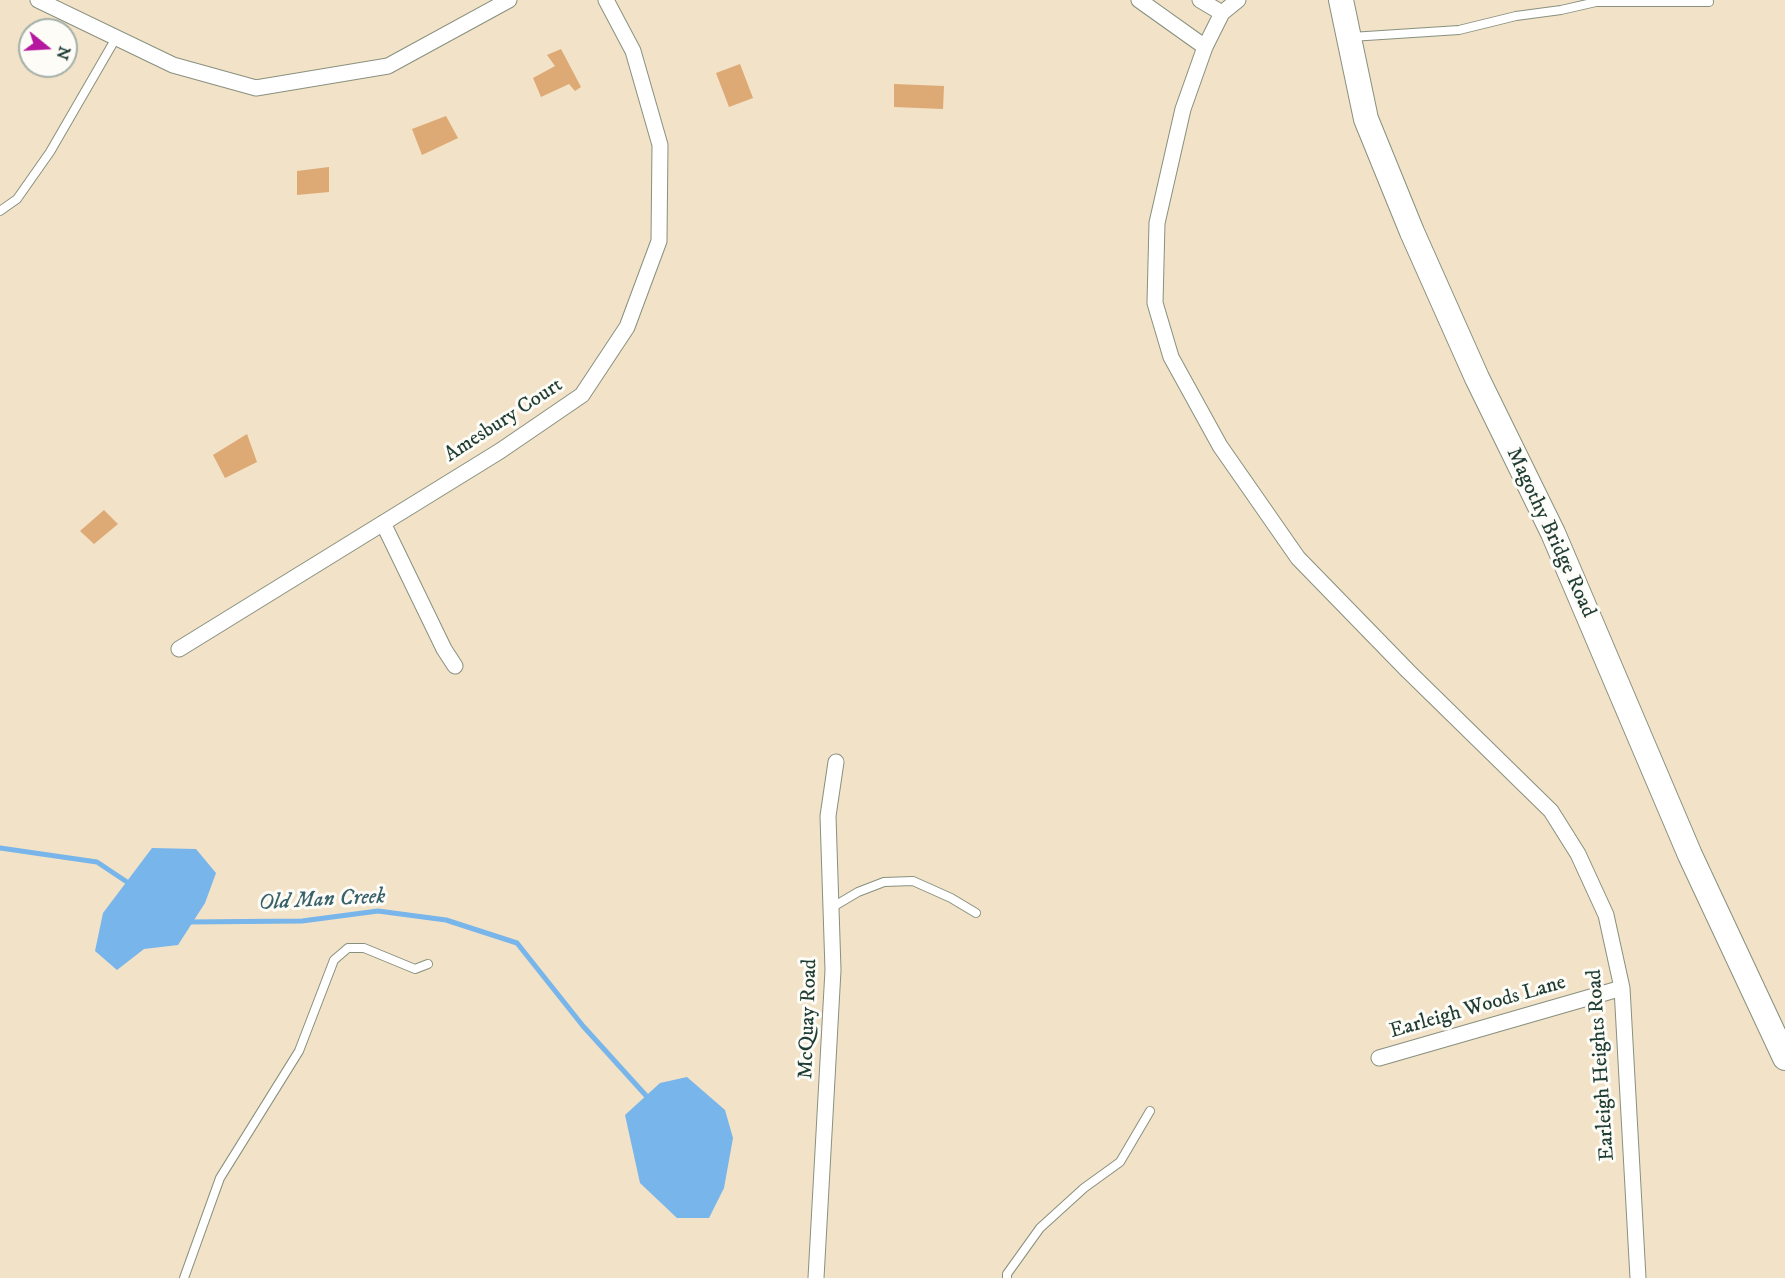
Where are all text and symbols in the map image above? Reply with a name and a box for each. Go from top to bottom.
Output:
north arrow [18,18,78,78]
text: N [52,44,75,62]
street label: Amesbury Court [440,373,568,469]
street label: Magothy Bridge Road [1500,444,1600,622]
water label: Old Man Creek [258,884,386,918]
street label: McQuay Road [794,958,824,1080]
street label: Earleigh Heights Road [1583,968,1621,1162]
street label: Earleigh Woods Lane [1387,971,1569,1045]

